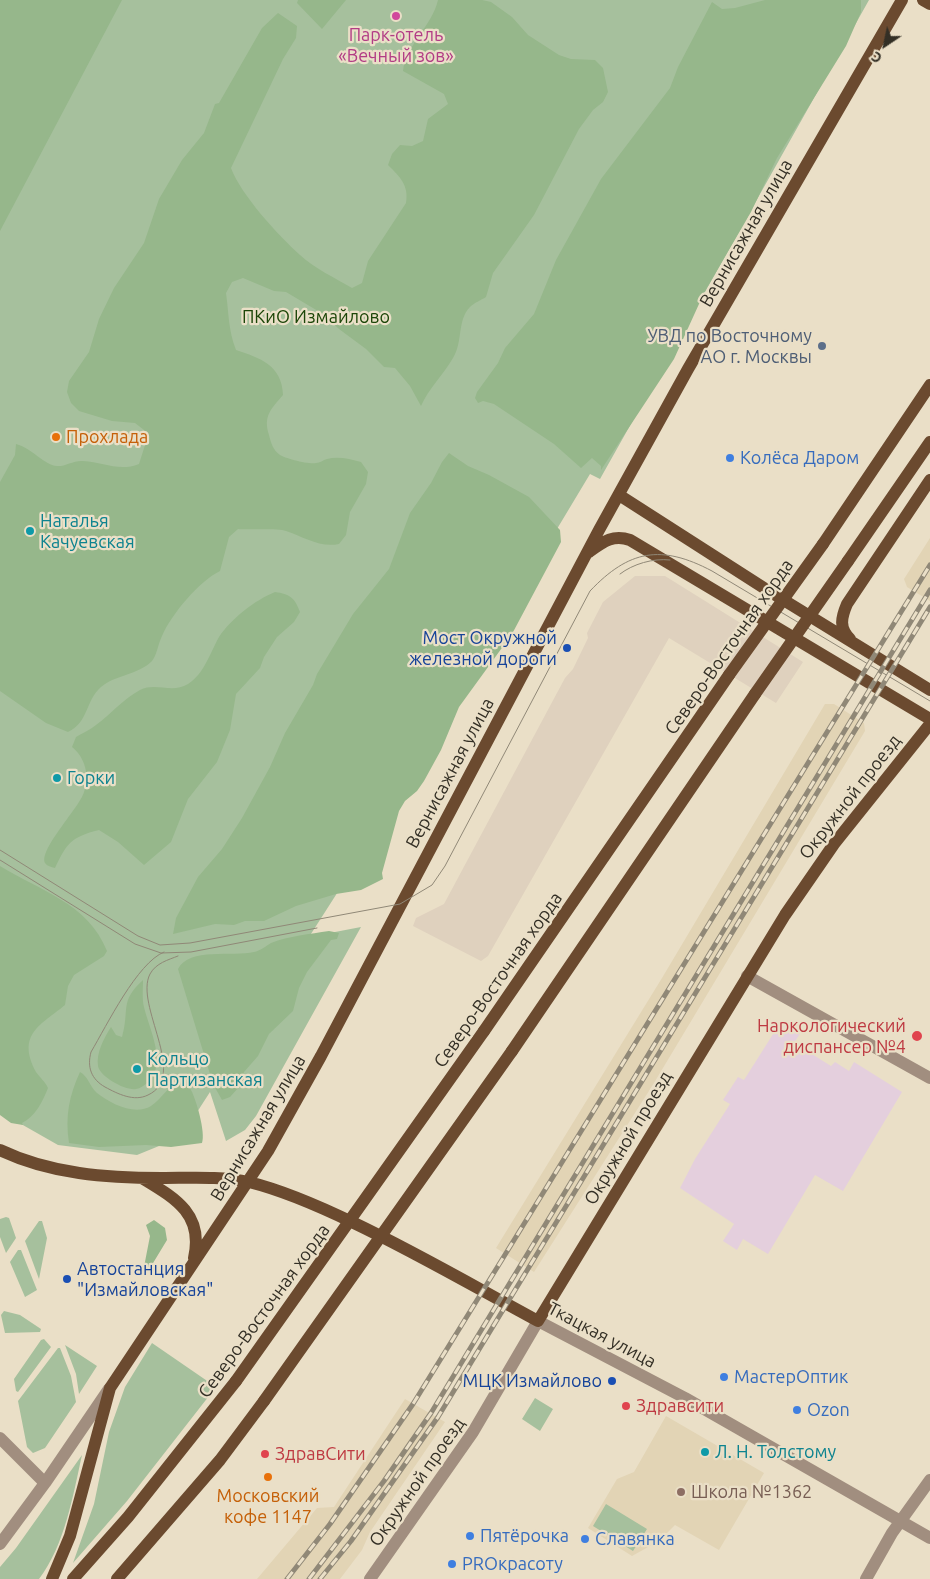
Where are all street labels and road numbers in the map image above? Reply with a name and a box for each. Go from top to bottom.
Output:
street label: Вернисажная улица [695,155,797,311]
street label: Северо-Восточная хорда [660,555,798,739]
street label: Вернисажная улица [401,694,499,852]
street label: Окружной проезд [795,730,905,864]
street label: Северо-Восточная хорда [429,888,567,1072]
street label: Вернисажная улица [206,1051,310,1205]
street label: Окружной проезд [580,1067,676,1209]
street label: Северо-Восточная хорда [194,1220,334,1402]
street label: Ткацкая улица [544,1297,660,1373]
street label: Окружной проезд [365,1413,469,1551]

